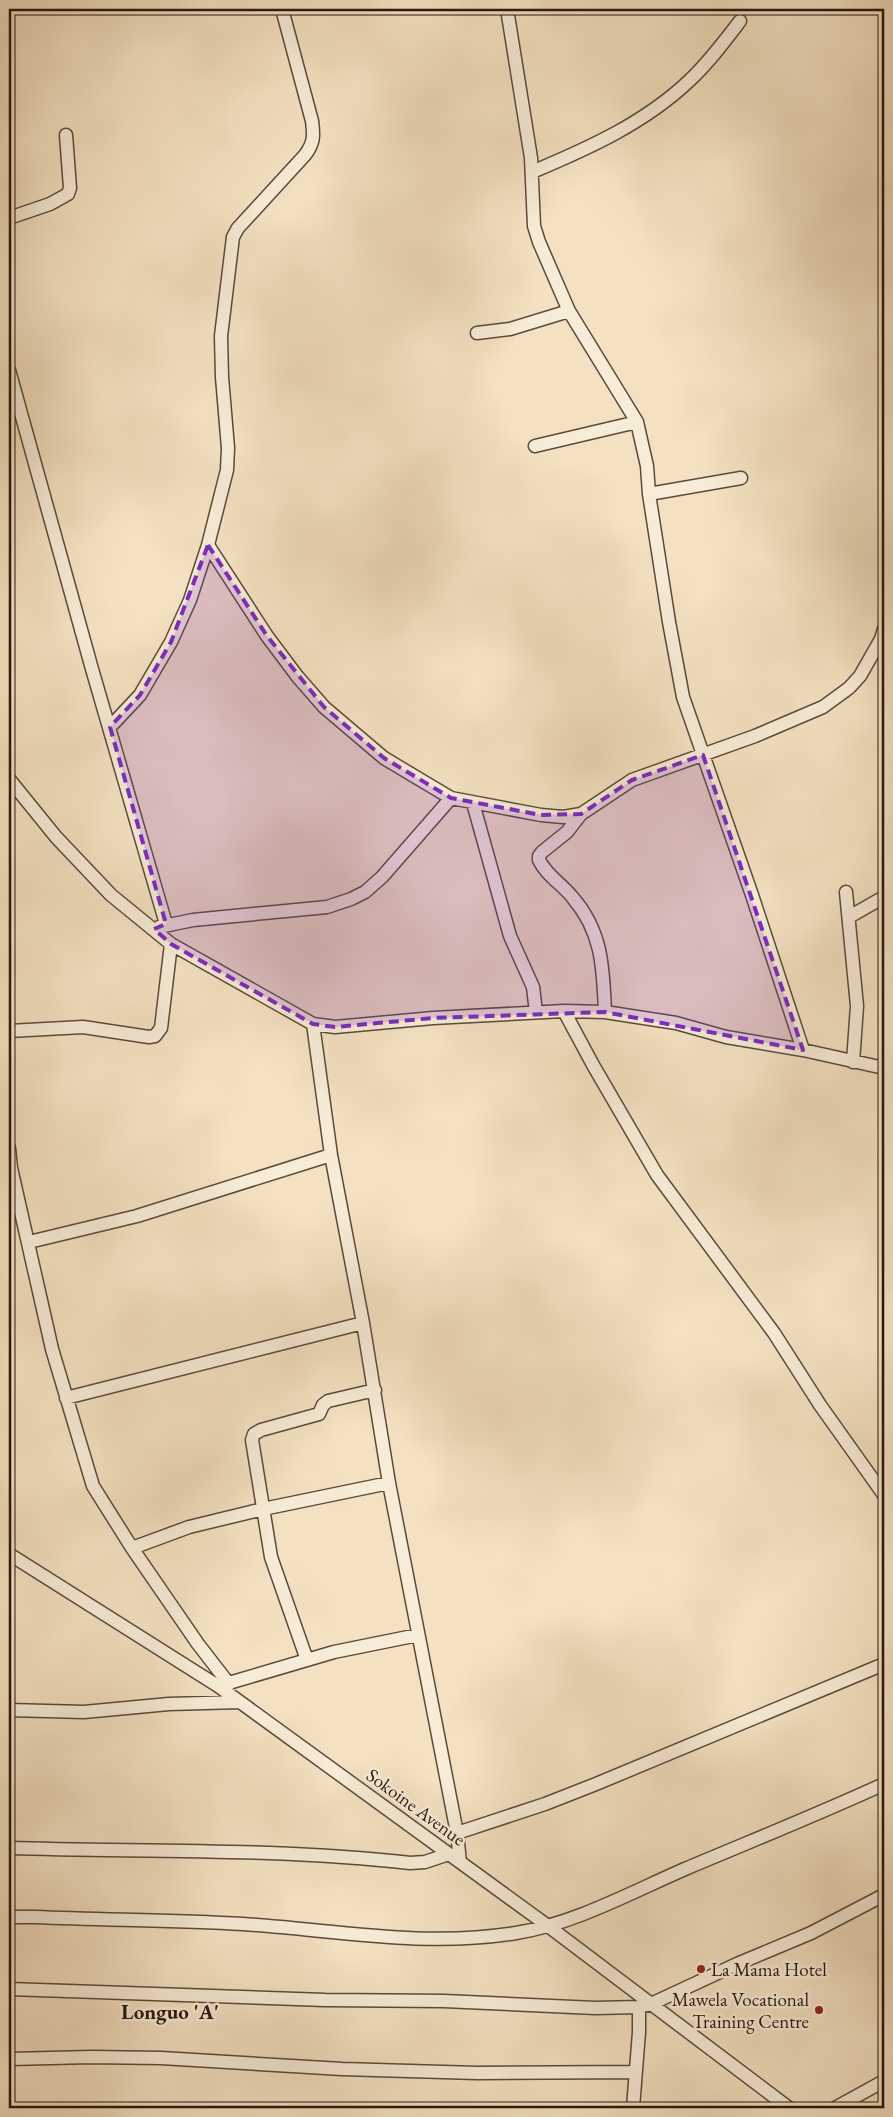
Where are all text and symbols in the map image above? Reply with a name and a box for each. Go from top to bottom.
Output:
street label: Sokoine Avenue [361,1763,471,1851]
place label: La Mama Hotel [711,1957,827,1982]
marker: La Mama Hotel [695,1963,707,1975]
place label: Mawela Vocational Training Centre [672,1987,809,2034]
district label: Longuo 'A' [121,1998,219,2025]
marker: Mawela Vocational Training Centre [813,2004,825,2016]

